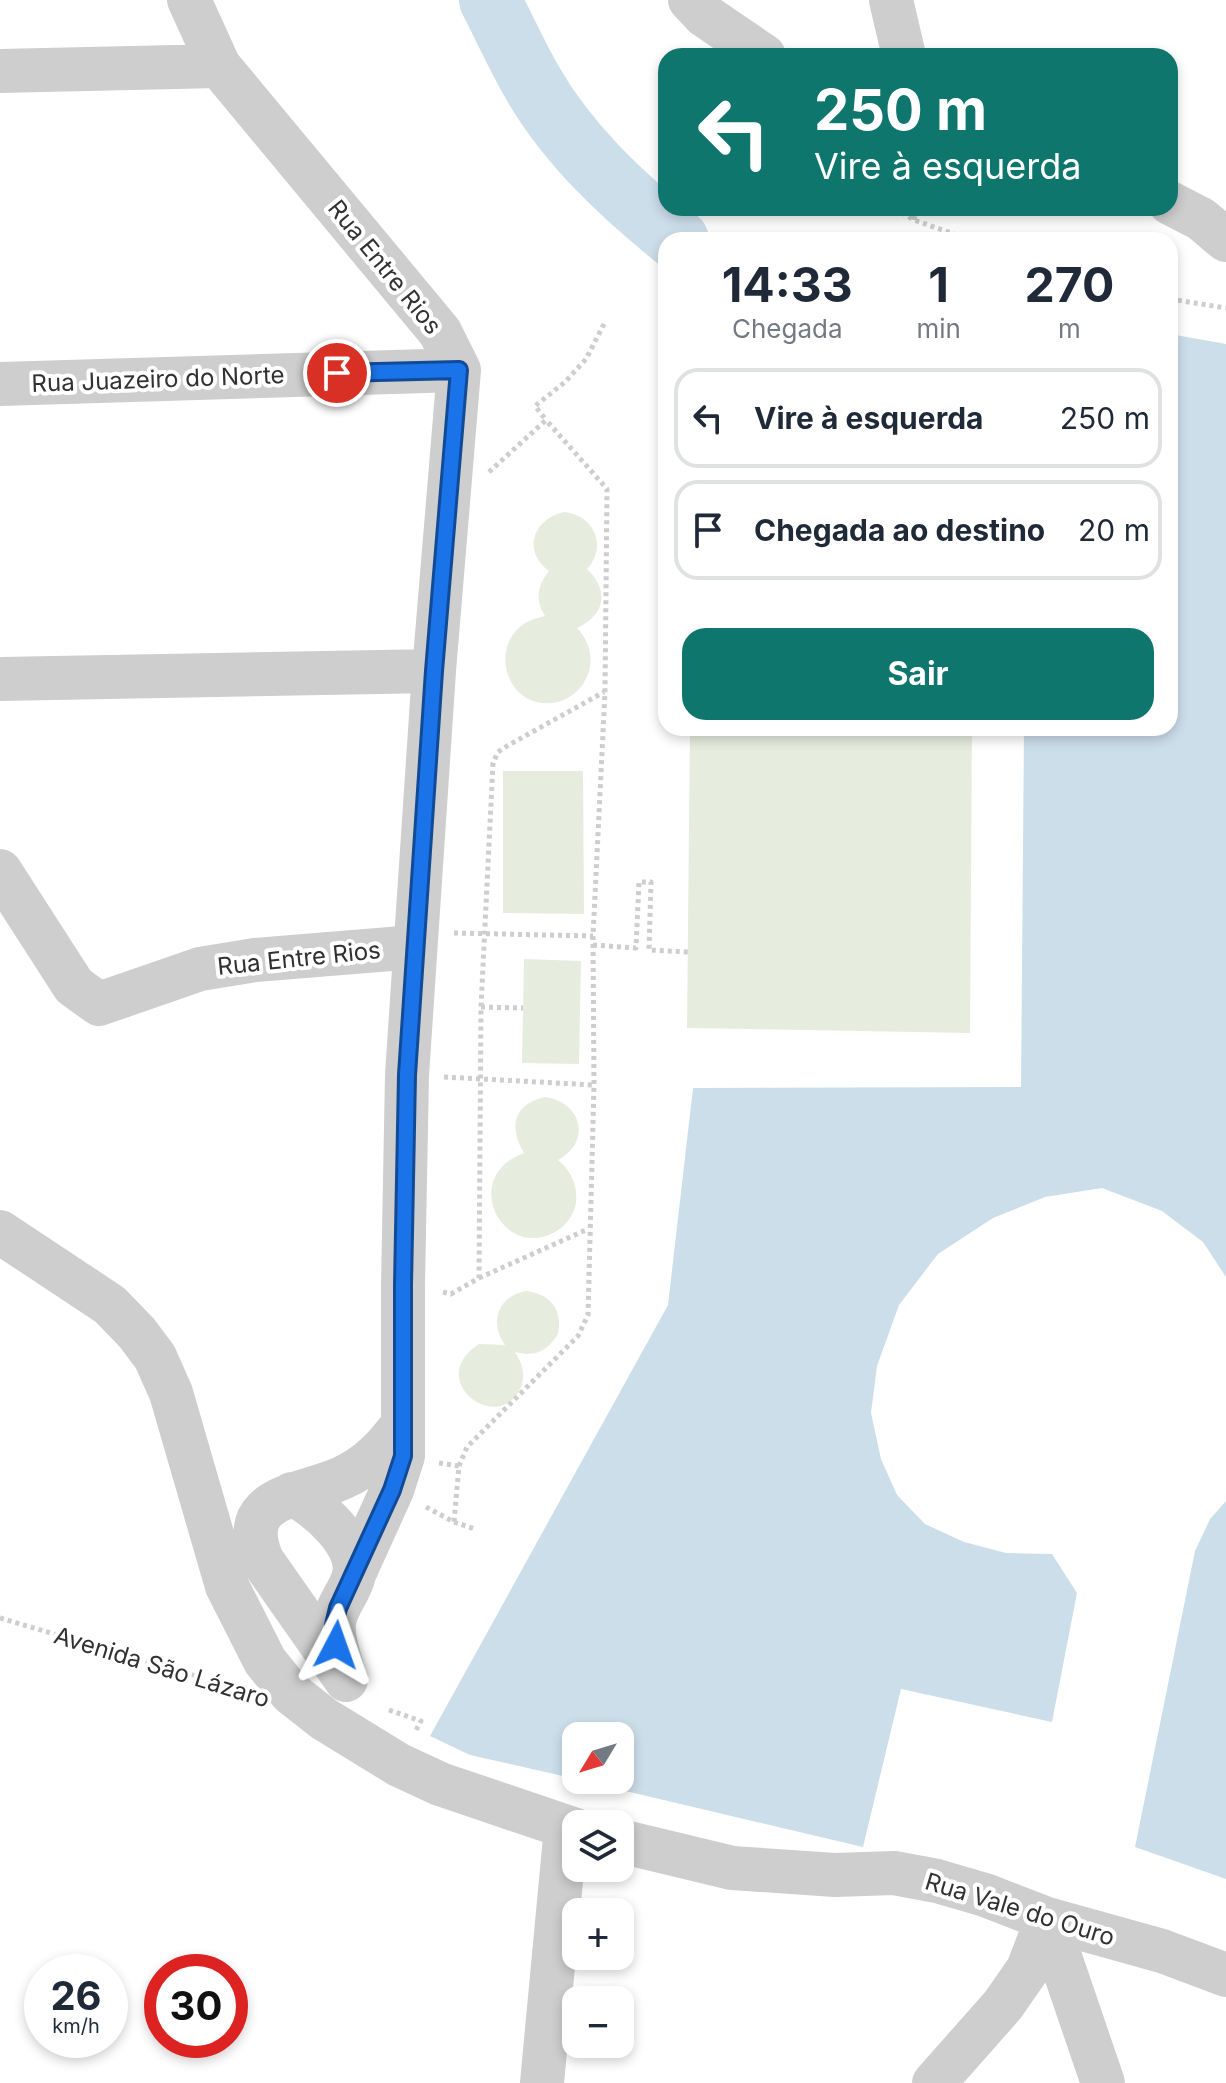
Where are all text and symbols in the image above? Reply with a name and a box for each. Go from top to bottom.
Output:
text: 250 m [814,76,987,144]
icon: left [682,80,786,184]
text: Vire à esquerda [814,144,1082,188]
street label: Rua Entre Rios [322,194,448,340]
text: 14:33 [722,255,853,314]
text: 1 [928,255,949,314]
text: 270 [1025,255,1114,314]
text: Chegada [732,313,843,344]
text: min [916,313,961,344]
text: m [1058,313,1081,344]
pin [303,339,371,407]
icon: arrive [315,351,359,395]
street label: Rua Juazeiro do Norte [31,360,285,398]
icon: left [686,396,730,440]
text: Vire à esquerda [754,400,983,436]
text: 250 m [1060,400,1150,436]
icon: arrive [686,508,730,552]
text: Chegada ao destino [754,512,1045,548]
text: 20 m [1078,512,1150,548]
button: Sair [682,628,1154,720]
street label: Rua Entre Rios [216,935,382,981]
position arrow [294,1603,378,1687]
street label: Avenida São Lázaro [51,1620,273,1714]
north arrow [562,1722,634,1794]
map controls [562,1722,634,2058]
button: layers [562,1810,634,1882]
street label: Rua Vale do Ouro [922,1866,1118,1952]
button: + [562,1898,634,1970]
speed limit sign: 30 [144,1954,248,2058]
text: 26 [50,1971,102,2020]
button: − [562,1986,634,2058]
text: km/h [52,2014,100,2038]

